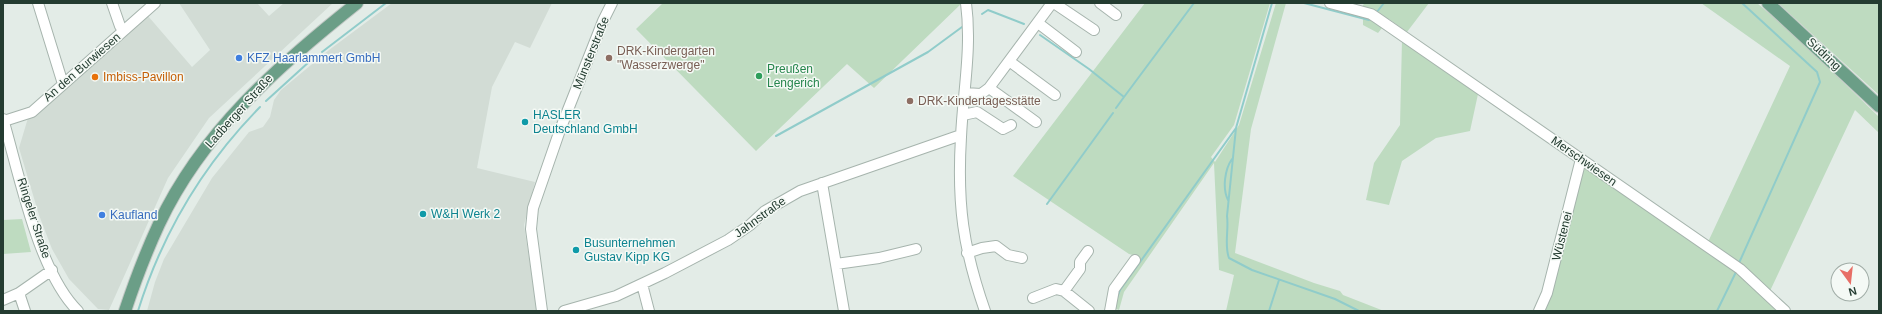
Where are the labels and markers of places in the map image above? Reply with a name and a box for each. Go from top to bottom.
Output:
place label: DRK-Kindergarten "Wasserzwerge" [617,44,715,72]
place label: KFZ Haarlammert GmbH [247,51,380,65]
marker: KFZ Haarlammert GmbH [234,53,244,63]
marker: DRK-Kindergarten "Wasserzwerge" [604,53,614,63]
place label: Preußen Lengerich [767,62,820,90]
place label: Imbiss-Pavillon [103,70,184,84]
marker: Preußen Lengerich [754,71,764,81]
marker: Imbiss-Pavillon [90,72,100,82]
place label: DRK-Kindertagesstätte [918,94,1041,108]
marker: DRK-Kindertagesstätte [905,96,915,106]
place label: HASLER Deutschland GmbH [533,108,638,136]
marker: HASLER Deutschland GmbH [520,117,530,127]
place label: W&H Werk 2 [431,207,500,221]
place label: Kaufland [110,208,157,222]
marker: W&H Werk 2 [418,209,428,219]
marker: Kaufland [97,210,107,220]
place label: Busunternehmen Gustav Kipp KG [584,236,675,264]
marker: Busunternehmen Gustav Kipp KG [571,245,581,255]

